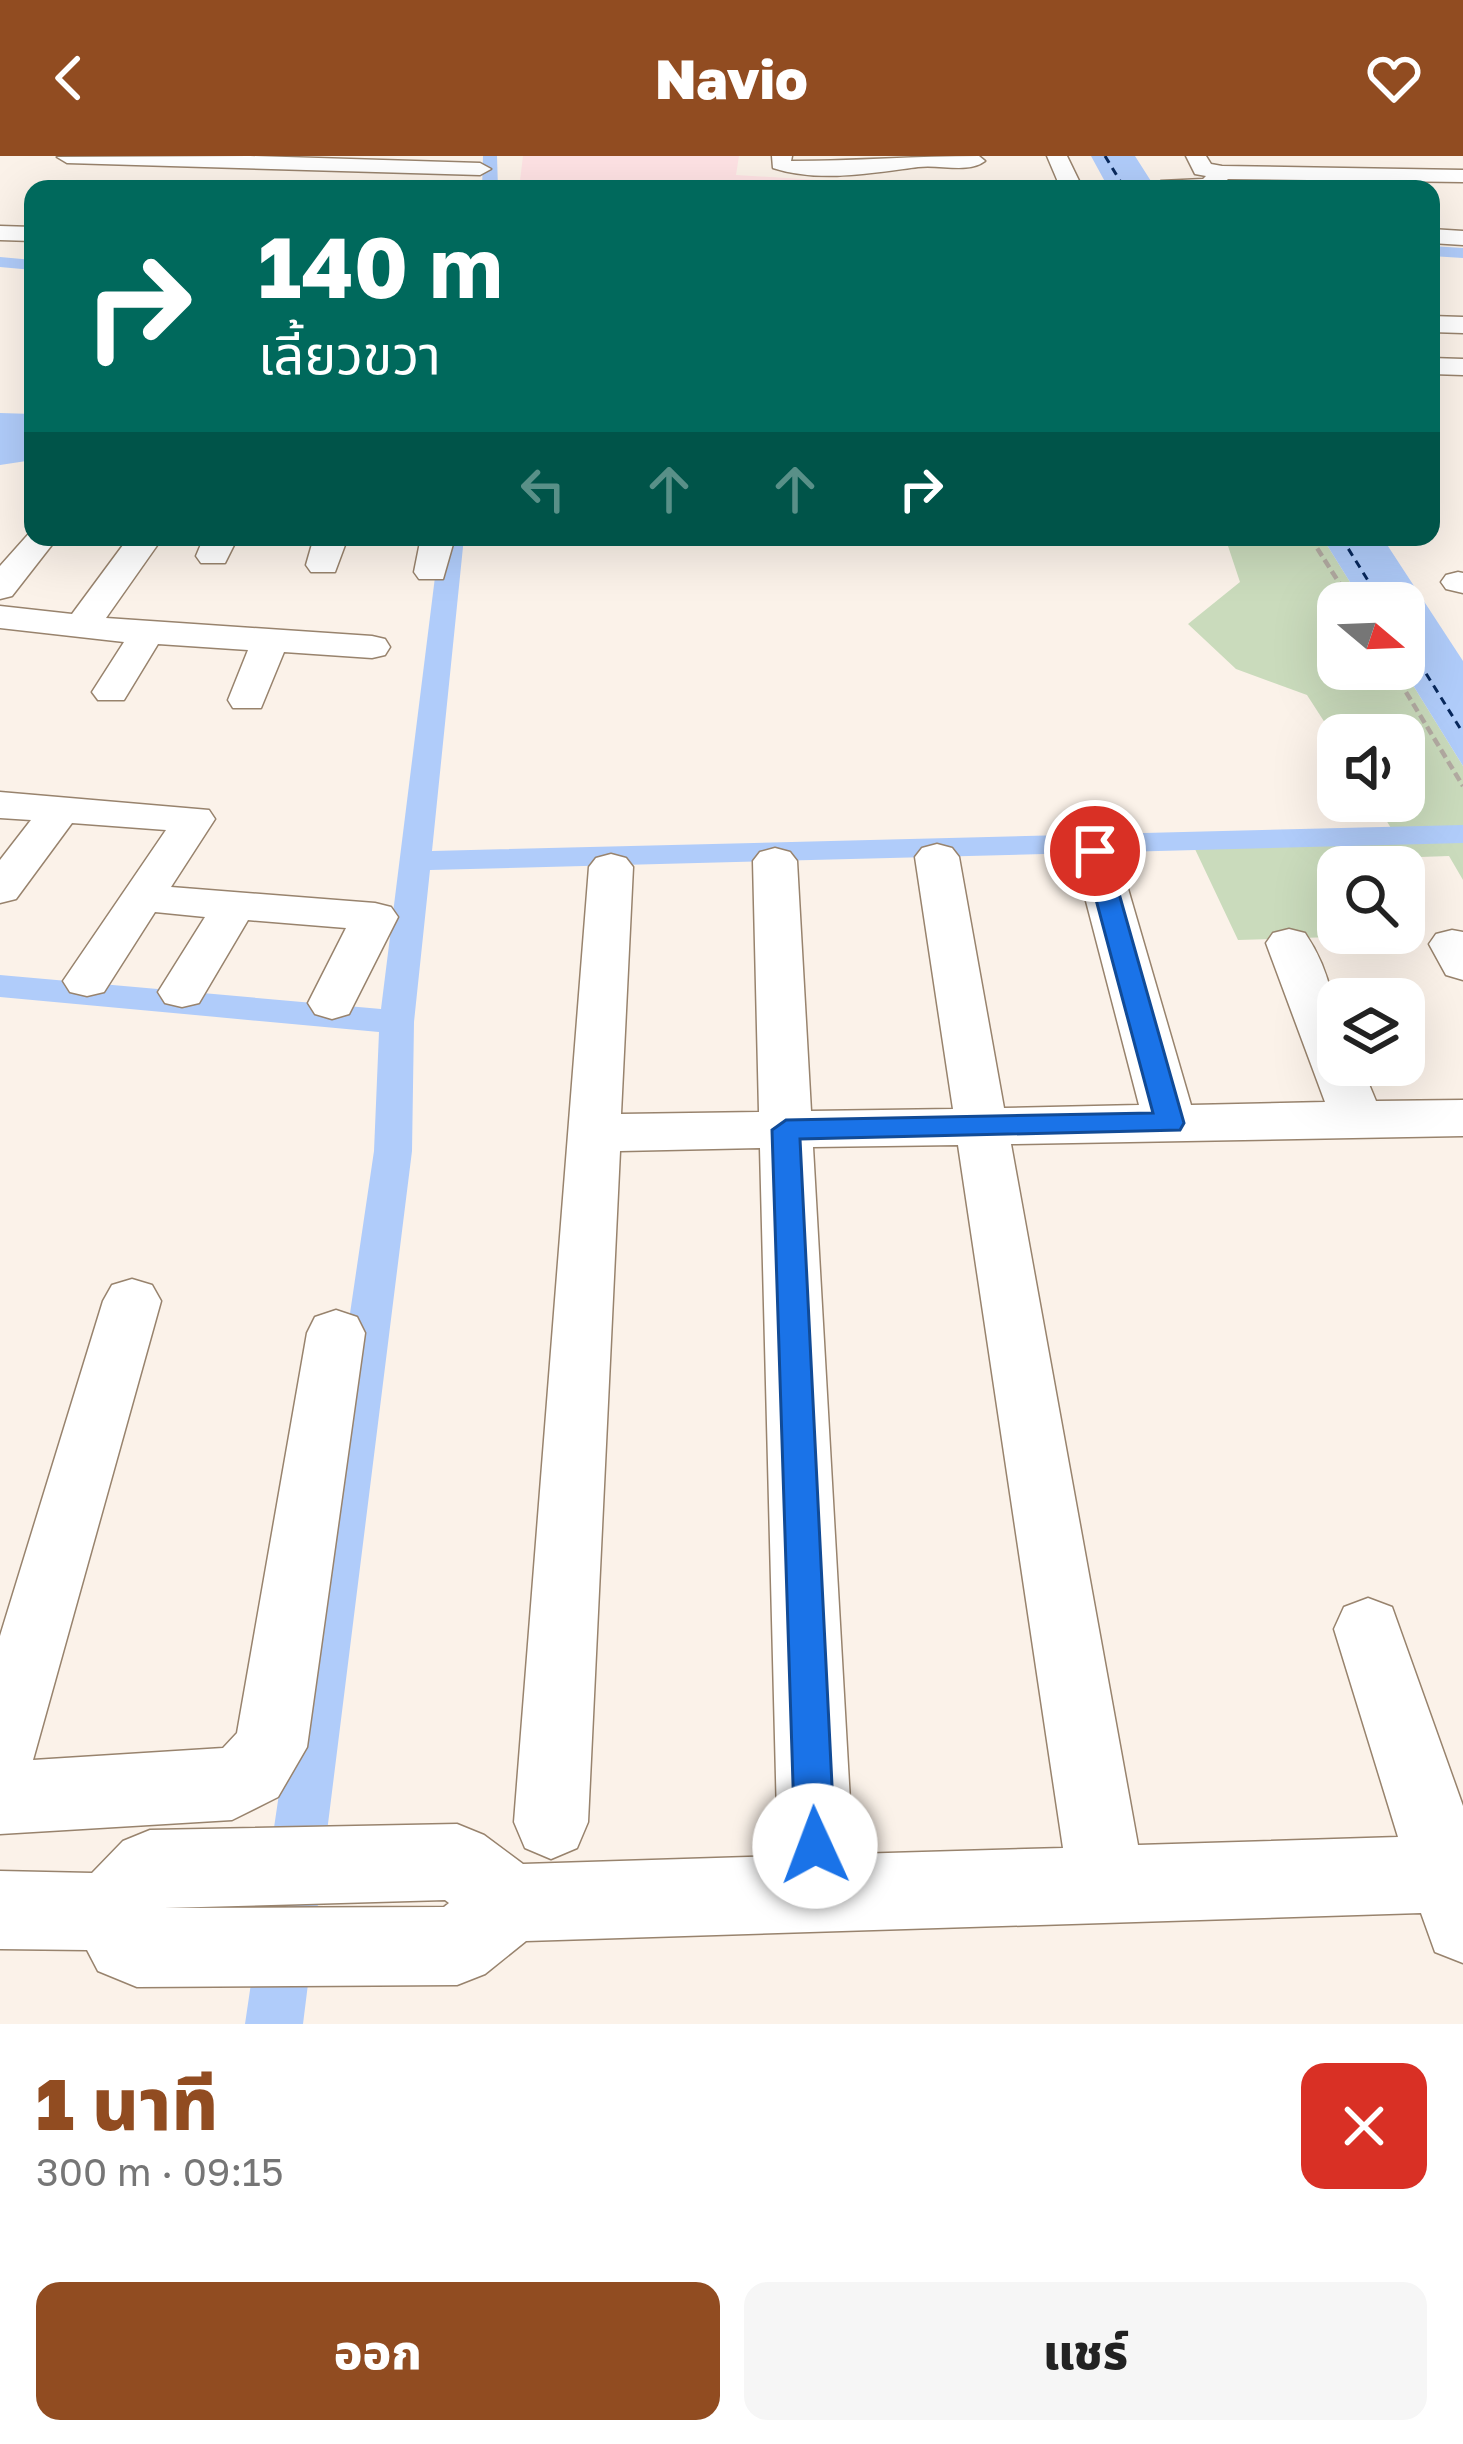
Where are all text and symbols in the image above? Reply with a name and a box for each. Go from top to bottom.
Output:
icon: back [36,45,102,111]
icon: heart [1361,45,1427,111]
text: Navio [655,46,808,111]
text: 140 m [258,216,503,316]
icon: right [60,228,216,384]
text: เลี้ยวขวา [258,321,441,386]
icon: left [510,456,576,522]
icon: ahead [636,456,702,522]
icon: ahead [762,456,828,522]
icon: right [888,456,954,522]
north arrow [1317,582,1425,690]
map controls [1317,582,1425,1086]
button: sound [1317,714,1425,822]
pin [1044,800,1146,902]
icon: arrive [1062,818,1128,884]
button: search [1317,846,1425,954]
button: layers [1317,978,1425,1086]
position arrow [752,1783,878,1909]
text: 1 นาที [36,2059,218,2146]
button: close [1301,2063,1427,2189]
text: 300 m · 09:15 [36,2148,284,2195]
button: ออก [36,2282,720,2420]
button: แชร์ [744,2282,1427,2420]

